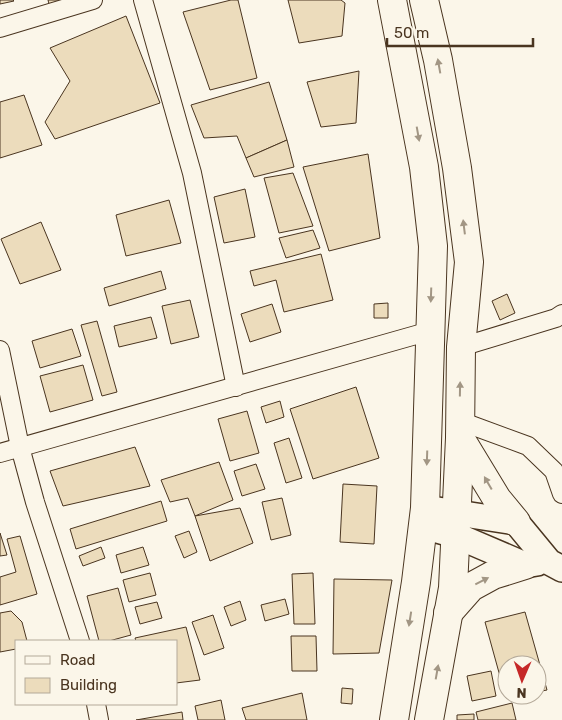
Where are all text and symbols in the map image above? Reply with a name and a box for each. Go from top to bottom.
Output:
scale bar [387,15,533,47]
text: 50 m [394,24,429,42]
one-way arrow [435,58,443,74]
one-way arrow [414,126,422,142]
one-way arrow [460,218,468,234]
one-way arrow [427,287,435,303]
one-way arrow [456,380,464,396]
one-way arrow [422,450,430,466]
one-way arrow [484,475,492,490]
one-way arrow [475,577,489,585]
one-way arrow [405,611,413,627]
legend [15,640,178,705]
text: Road [60,651,96,669]
north arrow [497,655,547,705]
one-way arrow [434,664,442,680]
text: Building [60,676,117,694]
text: N [516,684,527,701]

